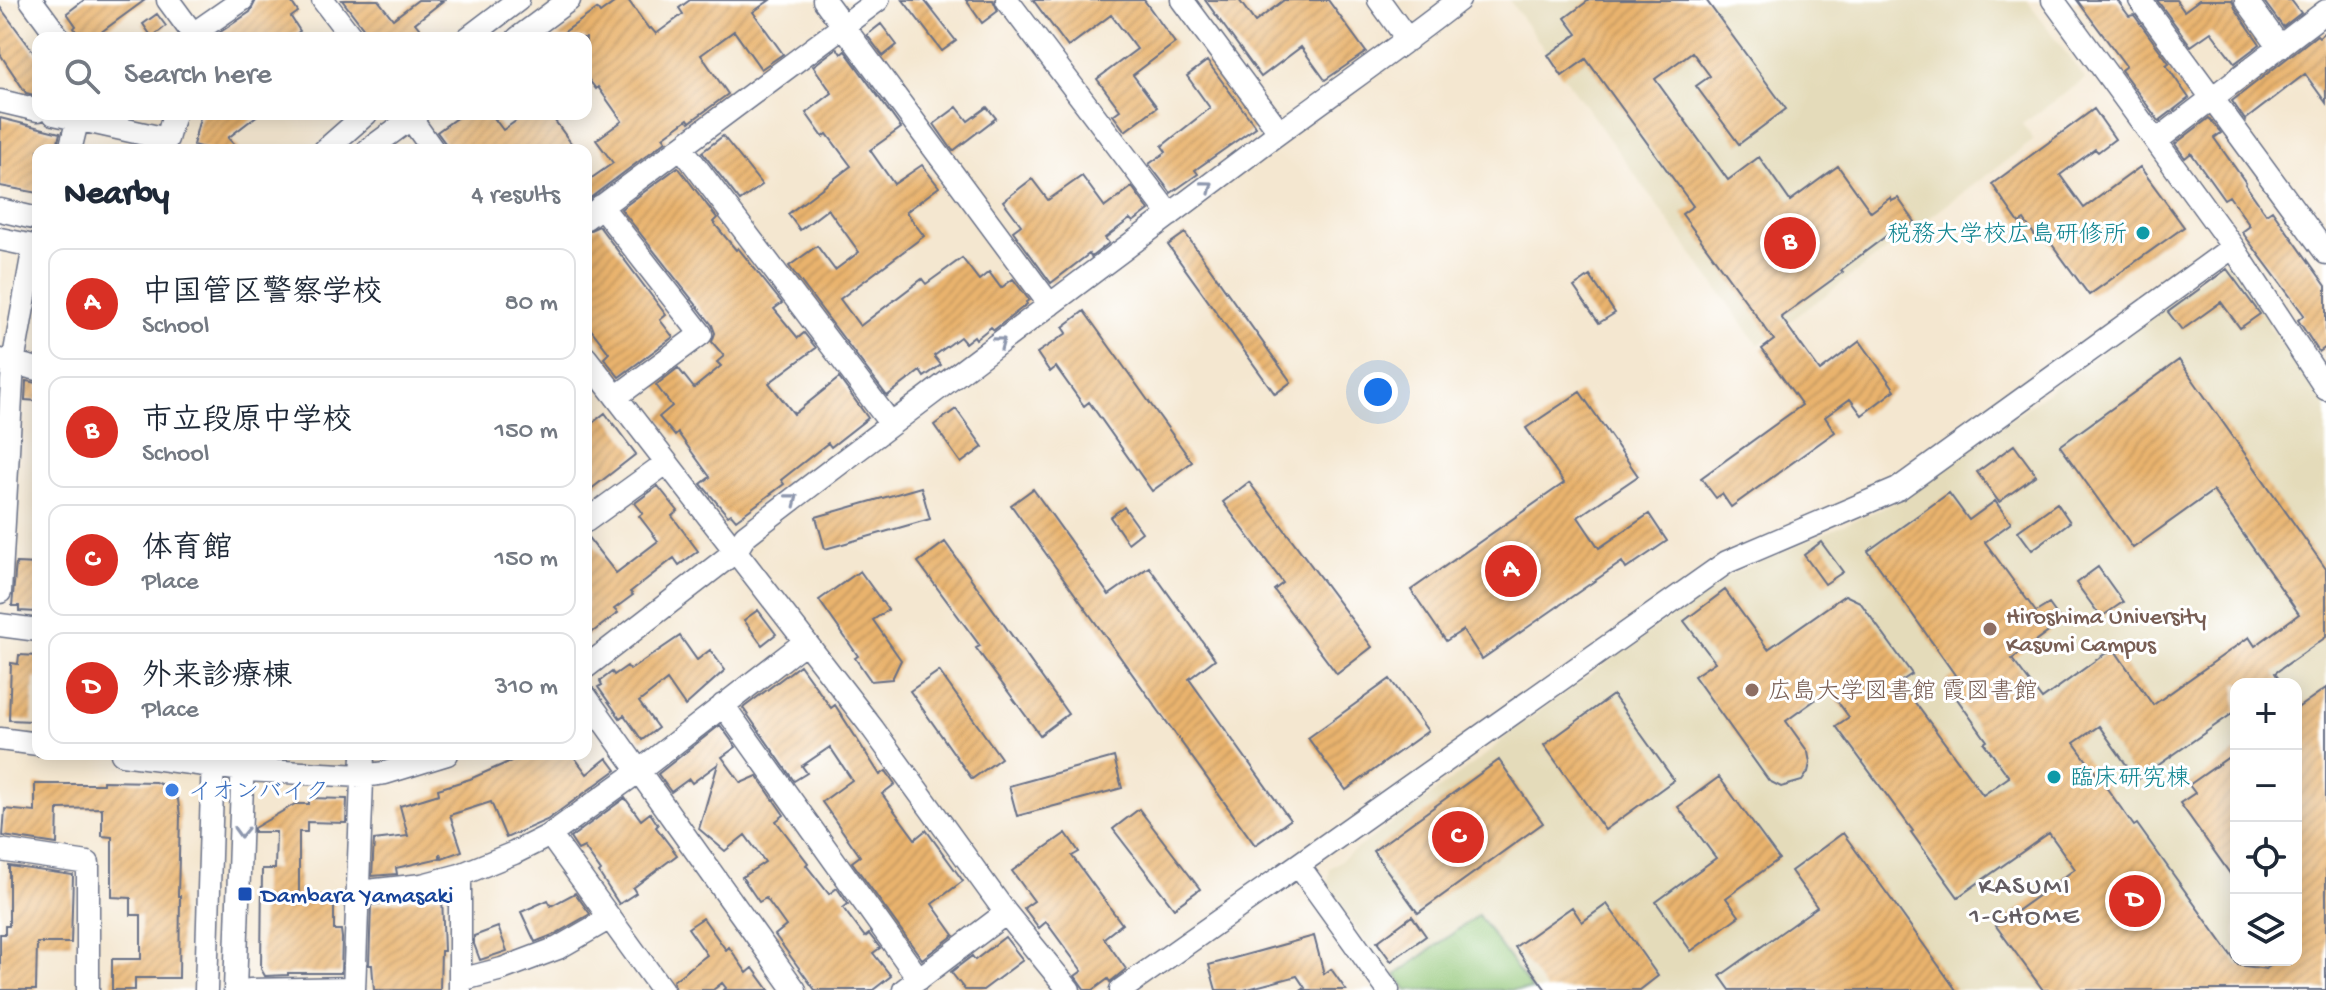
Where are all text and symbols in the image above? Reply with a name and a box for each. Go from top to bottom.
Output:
search box [32,32,592,120]
icon: search [60,54,104,98]
text: Search here [124,59,272,94]
text: Nearby [64,176,169,216]
text: 4 results [471,181,560,212]
one-way arrow [1199,182,1214,196]
pin: B [1764,213,1816,273]
place label: 税務大学校広島研修所 [1887,221,2127,251]
marker: 税務大学校広島研修所 [2134,224,2152,242]
text: 中国管区警察学校 [142,277,382,312]
text: A [84,289,100,320]
text: 80 m [504,289,558,320]
text: School [142,312,210,343]
one-way arrow [991,338,1006,352]
your location [1358,372,1398,412]
text: 市立段原中学校 [142,405,352,440]
text: B [85,417,99,448]
text: 150 m [494,417,558,448]
text: School [142,440,210,471]
one-way arrow [784,495,799,509]
text: 体育館 [142,533,232,568]
pin: A [1485,541,1537,601]
text: C [85,545,99,576]
text: 150 m [494,545,558,576]
text: Place [142,568,199,599]
place label: Hiroshima University Kasumi Campus [2006,604,2207,661]
marker: Hiroshima University Kasumi Campus [1981,620,1999,638]
text: 外来診療棟 [142,661,292,696]
text: D [84,673,100,704]
text: 310 m [495,673,558,704]
place label: 広島大学図書館 霞図書館 [1768,678,2038,708]
map controls [2230,678,2302,966]
button: + [2230,678,2302,750]
marker: 広島大学図書館 霞図書館 [1743,681,1761,699]
text: Place [142,696,199,727]
button: − [2230,750,2302,822]
place label: 臨床研究棟 [2070,765,2190,795]
marker: 臨床研究棟 [2045,768,2063,786]
place label: イオンバイク [188,779,329,808]
marker: イオンバイク [163,781,181,799]
pin: C [1432,807,1484,867]
button: locate [2230,822,2302,894]
one-way arrow [232,826,249,839]
pin: D [2109,871,2161,931]
district label: KASUMI 1-CHOME [1968,873,2081,934]
place label: Dambara Yamasaki [259,883,453,912]
marker: Dambara Yamasaki [236,885,254,903]
button: layers [2230,894,2302,966]

